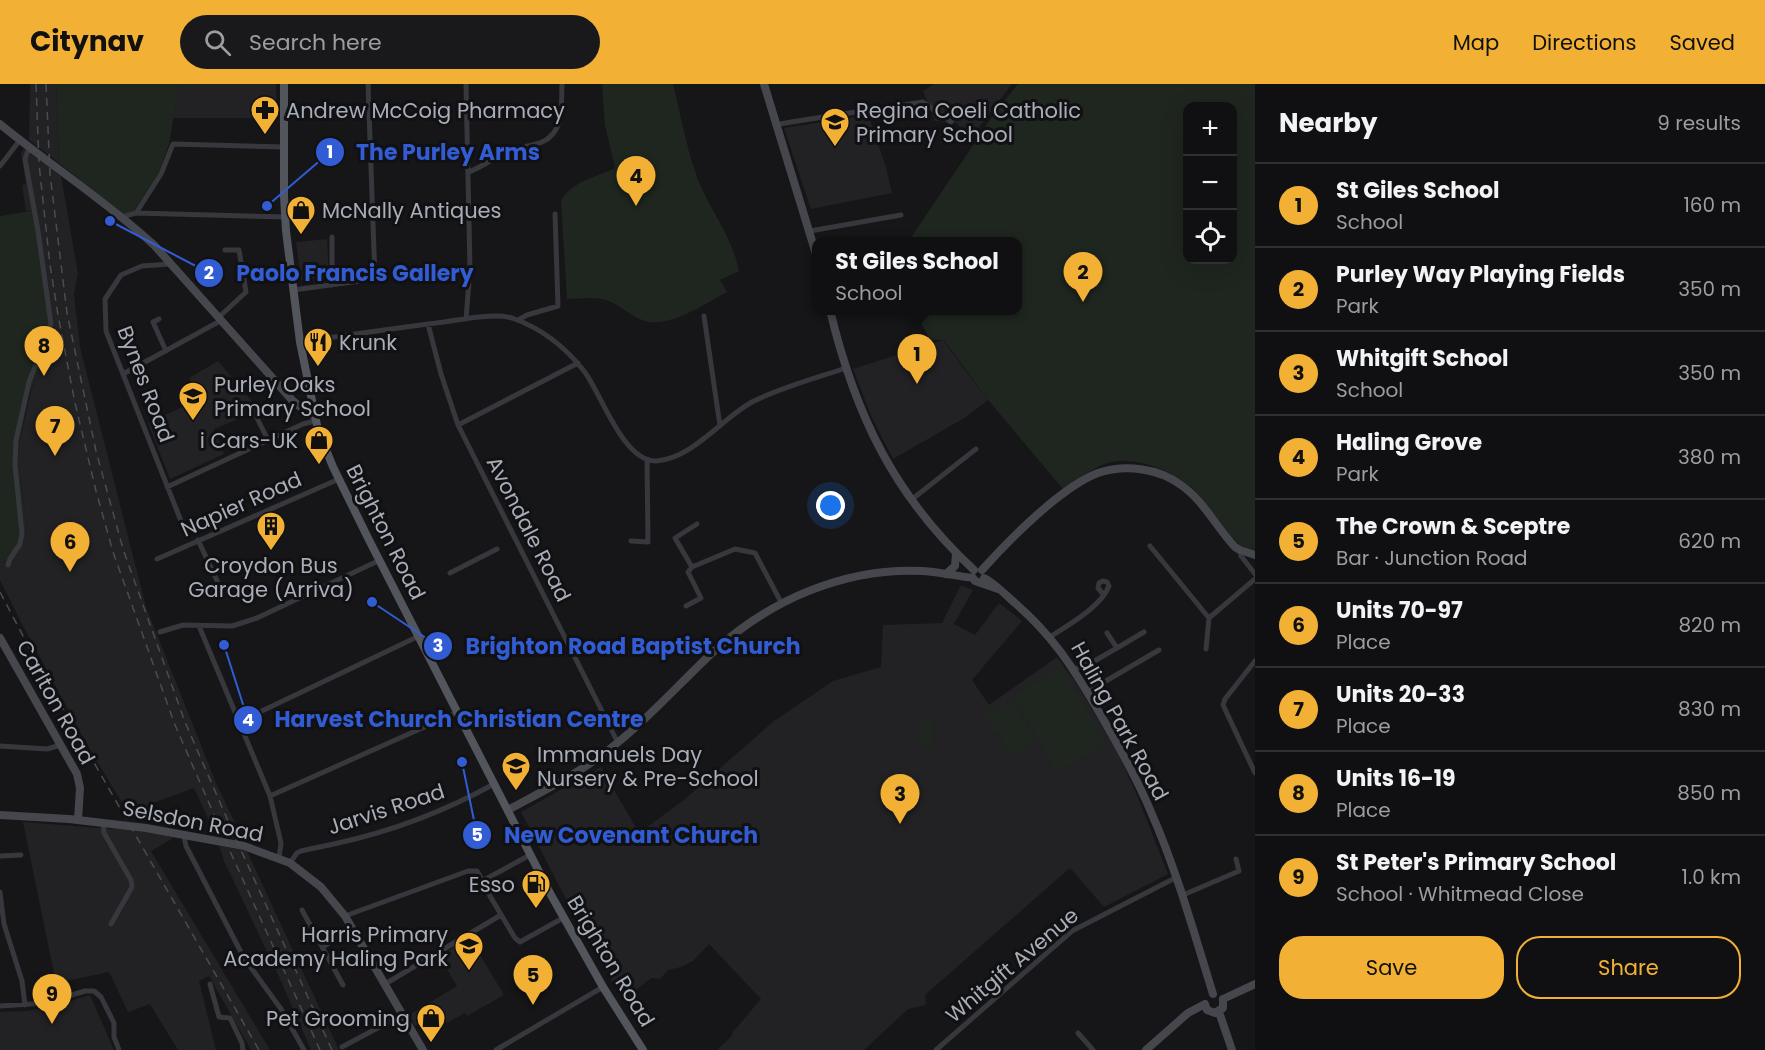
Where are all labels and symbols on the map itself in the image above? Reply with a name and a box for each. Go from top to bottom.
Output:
pharmacy icon: Andrew McCoig Pharmacy [249,94,281,136]
place label: Andrew McCoig Pharmacy [286,96,565,125]
place label: Regina Coeli Catholic Primary School [856,96,1081,149]
school or university icon: Regina Coeli Catholic Primary School [819,106,851,148]
callout: The Purley Arms [315,132,552,172]
text: The Purley Arms [356,137,540,168]
text: 1 [327,139,333,164]
pin: 4 [616,156,656,206]
shop icon: McNally Antiques [285,194,317,236]
place label: McNally Antiques [322,196,502,225]
pin: 2 [1064,252,1102,302]
callout: Paolo Francis Gallery [194,253,486,293]
text: Paolo Francis Gallery [236,258,474,289]
text: 2 [204,260,214,285]
street label: Bynes Road [111,322,181,446]
pin: 8 [24,326,63,376]
restaurant icon: Krunk [302,326,334,368]
place label: Krunk [339,328,397,357]
pin: 1 [898,334,936,384]
place label: Purley Oaks Primary School [214,370,371,423]
school or university icon: Purley Oaks Primary School [177,380,209,422]
pin: 7 [36,406,74,456]
shop icon: i Cars-UK [303,424,335,466]
place label: i Cars-UK [200,426,298,455]
street label: Avondale Road [480,451,578,607]
street label: Brighton Road [339,459,433,605]
street label: Napier Road [176,464,306,544]
your location [816,491,845,520]
building icon: Croydon Bus Garage (Arriva) [255,510,287,552]
pin: 6 [50,522,90,572]
place label: Croydon Bus Garage (Arriva) [188,551,354,604]
callout: Brighton Road Baptist Church [423,626,812,666]
text: Brighton Road Baptist Church [465,631,801,662]
text: 3 [433,633,443,658]
street label: Carlton Road [10,635,102,769]
street label: Haling Park Road [1064,636,1176,806]
callout: Harvest Church Christian Centre [233,700,656,740]
text: Harvest Church Christian Centre [275,704,643,735]
text: 4 [242,707,254,732]
place label: Immanuels Day Nursery & Pre-School [537,740,759,793]
school or university icon: Immanuels Day Nursery & Pre-School [500,750,532,792]
pin: 3 [880,774,920,824]
street label: Jarvis Road [324,776,448,842]
street label: Selsdon Road [120,793,266,849]
callout: New Covenant Church [462,815,770,855]
text: New Covenant Church [504,820,758,851]
text: 5 [471,822,483,847]
fuel station icon: Esso [520,868,552,910]
place label: Esso [469,870,515,899]
street label: Brighton Road [560,890,662,1032]
street label: Whitgift Avenue [939,901,1085,1029]
place label: Harris Primary Academy Haling Park [223,920,448,973]
school or university icon: Harris Primary Academy Haling Park [453,930,485,972]
pin: 5 [514,956,552,1005]
pin: 9 [32,974,72,1024]
shop icon: Pet Grooming [415,1002,447,1044]
place label: Pet Grooming [266,1004,410,1033]

